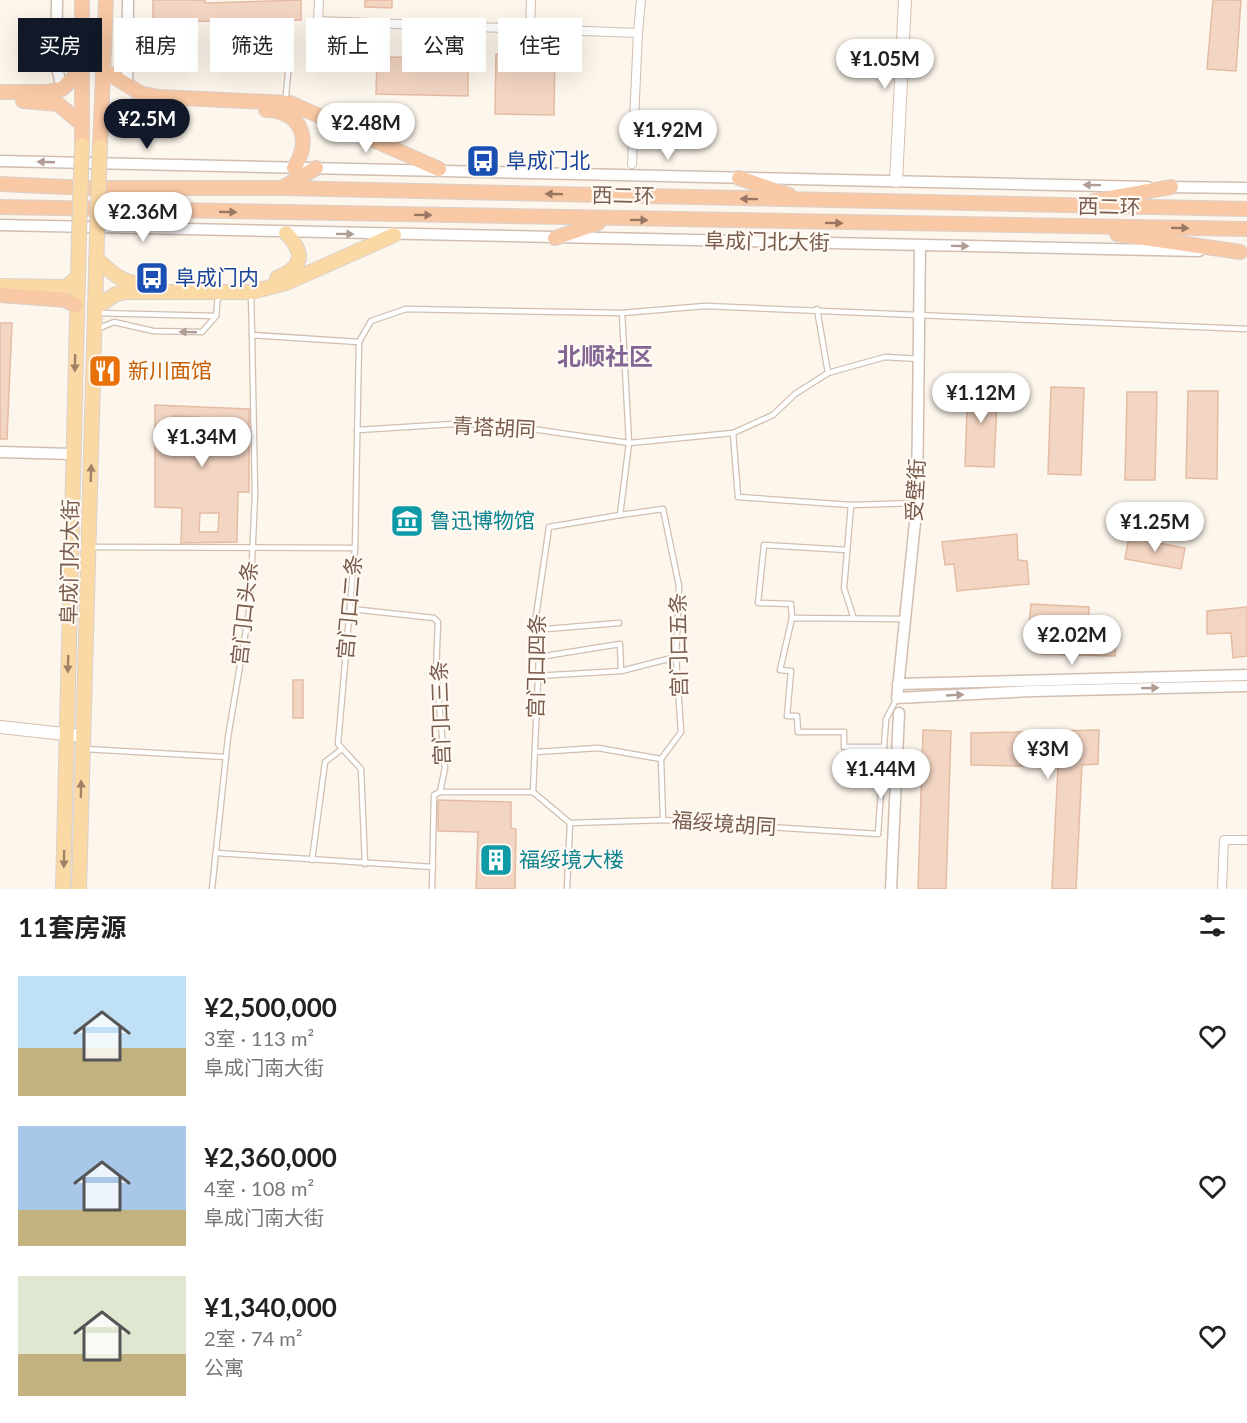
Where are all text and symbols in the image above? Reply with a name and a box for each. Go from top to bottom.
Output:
chip: 买房 [18,18,102,72]
chip: 租房 [114,18,198,72]
chip: 筛选 [210,18,294,72]
chip: 新上 [306,18,390,72]
chip: 公寓 [402,18,486,72]
chip: 住宅 [498,18,582,72]
pin: ¥1.05M [836,39,934,90]
text: ¥1.05M [850,46,920,70]
pin: ¥2.5M [105,99,189,150]
pin: ¥2.48M [317,103,415,154]
text: ¥2.5M [118,106,176,130]
text: ¥2.48M [331,110,401,134]
pin: ¥1.92M [619,110,717,161]
text: ¥1.92M [633,117,703,141]
bus stop icon: 阜成门北 [465,143,501,179]
place label: 阜成门北 [506,147,590,172]
one-way arrow [37,157,56,167]
street label: 西二环 [591,181,655,208]
one-way arrow [1082,181,1101,190]
one-way arrow [544,190,563,199]
pin: ¥2.36M [94,192,192,243]
street label: 西二环 [1077,192,1141,219]
one-way arrow [739,194,758,204]
text: ¥2.36M [108,199,178,223]
one-way arrow [219,207,238,217]
one-way arrow [414,211,433,220]
one-way arrow [630,215,649,225]
one-way arrow [825,218,844,228]
one-way arrow [1171,223,1190,233]
street label: 阜成门北大街 [704,227,830,254]
one-way arrow [335,230,354,239]
one-way arrow [950,242,969,251]
bus stop icon: 阜成门内 [134,260,170,296]
place label: 阜成门内 [175,264,259,289]
one-way arrow [179,327,198,337]
district label: 北顺社区 [557,341,653,370]
restaurant icon: 新川面馆 [87,353,123,389]
one-way arrow [70,354,79,373]
place label: 新川面馆 [128,357,212,382]
pin: ¥1.12M [932,373,1030,424]
text: ¥1.12M [946,380,1016,404]
street label: 青塔胡同 [451,412,537,441]
pin: ¥1.34M [153,417,251,468]
text: ¥1.34M [167,424,237,448]
street label: 受壁街 [900,458,929,522]
one-way arrow [86,464,95,483]
street label: 阜成门内大街 [55,499,82,625]
pin: ¥1.25M [1106,502,1204,553]
museum icon: 鲁迅博物馆 [389,503,425,539]
place label: 鲁迅博物馆 [430,507,535,532]
text: ¥1.25M [1120,509,1190,533]
street label: 宫门口二条 [331,553,366,660]
street label: 宫门口头条 [226,559,261,666]
street label: 宫门口五条 [664,592,691,698]
street label: 宫门口四条 [522,613,549,719]
pin: ¥2.02M [1023,615,1121,666]
text: ¥2.02M [1037,622,1107,646]
one-way arrow [63,655,72,674]
street label: 宫门口三条 [425,660,454,766]
one-way arrow [1141,683,1160,693]
one-way arrow [946,690,965,700]
pin: ¥3M [1019,729,1077,780]
text: ¥3M [1027,736,1069,760]
pin: ¥1.44M [832,749,930,800]
text: ¥1.44M [846,756,916,780]
one-way arrow [76,779,86,798]
street label: 福绥境胡同 [671,806,777,839]
building icon: 福绥境大楼 [478,842,514,878]
place label: 福绥境大楼 [519,846,624,871]
one-way arrow [59,850,68,869]
icon: filters [1196,909,1229,942]
text: 11套房源 [18,911,126,943]
text: ¥2,500,000 [204,991,337,1023]
icon: home [66,1000,138,1072]
icon: heart [1196,1020,1229,1053]
text: 3室 · 113 m² [204,1026,314,1050]
text: 阜成门南大街 [204,1055,324,1079]
text: ¥2,360,000 [204,1141,337,1173]
icon: home [66,1150,138,1222]
icon: heart [1196,1170,1229,1203]
text: 4室 · 108 m² [204,1176,314,1200]
text: 阜成门南大街 [204,1205,324,1229]
text: ¥1,340,000 [204,1291,337,1323]
icon: home [66,1300,138,1372]
icon: heart [1196,1320,1229,1353]
text: 2室 · 74 m² [204,1326,303,1350]
text: 公寓 [204,1355,244,1379]

